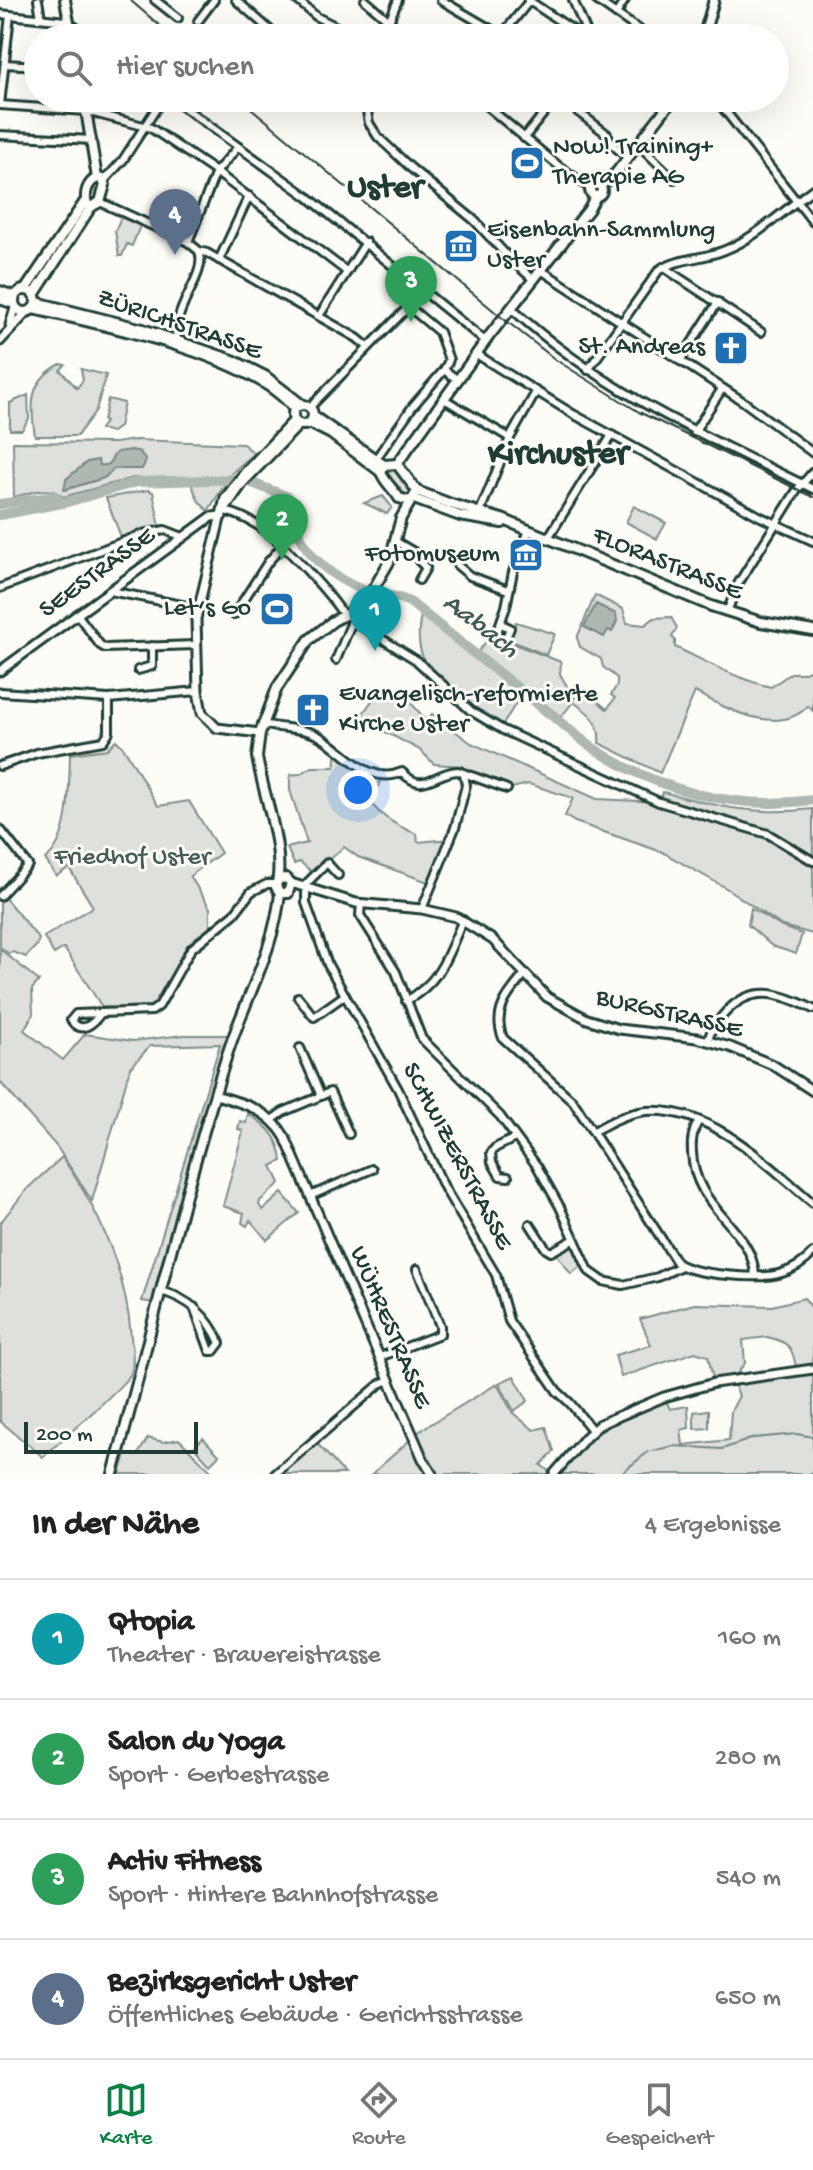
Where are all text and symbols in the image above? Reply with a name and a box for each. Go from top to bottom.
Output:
search box [24,24,789,112]
icon: search [52,46,96,90]
text: Hier suchen [116,51,254,86]
place label: Now! Training+ Therapie AG [551,133,714,194]
sports icon: Now! Training+ Therapie AG [508,144,546,182]
district label: Uster [347,170,427,210]
pin: 4 [149,189,201,255]
place label: Eisenbahn-Sammlung Uster [487,216,715,277]
museum icon: Eisenbahn-Sammlung Uster [442,227,480,265]
pin: 3 [385,256,437,322]
street label: ZÜRICHSTRASSE [93,283,266,369]
church icon: St. Andreas [712,329,750,367]
place label: St. Andreas [578,333,706,364]
district label: Kirchuster [487,436,632,476]
pin: 2 [256,494,308,560]
street label: SEESTRASSE [34,521,163,626]
street label: FLORASTRASSE [587,521,747,609]
museum icon: Fotomuseum [507,536,545,574]
place label: Fotomuseum [364,540,500,571]
pin: 1 [349,585,401,651]
water label: Aabach [436,587,525,667]
sports icon: Let‘s Go [258,590,296,628]
place label: Let‘s Go [164,594,251,625]
place label: Evangelisch-reformierte Kirche Uster [339,680,598,741]
church icon: Evangelisch-reformierte Kirche Uster [294,691,332,729]
your location [338,770,378,810]
park label: Friedhof Uster [53,843,213,874]
street label: BURGSTRASSE [592,983,746,1047]
street label: SCHWIZERSTRASSE [394,1058,519,1257]
street label: WÜHRESTRASSE [341,1242,437,1414]
scale bar [24,1418,198,1454]
text: 200 m [36,1423,93,1449]
text: In der Nähe [32,1506,199,1546]
text: 4 Ergebnisse [645,1511,781,1542]
text: Qtopia [108,1606,194,1641]
text: 1 [53,1624,63,1655]
text: 160 m [718,1624,781,1655]
text: Theater · Brauereistrasse [108,1641,381,1672]
text: Salon du Yoga [108,1726,284,1761]
text: 2 [52,1744,64,1775]
text: 280 m [715,1744,781,1775]
text: Sport · Gerbestrasse [108,1761,329,1792]
text: Activ Fitness [108,1846,261,1881]
text: 3 [51,1864,65,1895]
text: 540 m [716,1864,781,1895]
text: Sport · Hintere Bahnhofstrasse [108,1881,438,1912]
text: Bezirksgericht Uster [108,1966,356,2001]
text: 4 [52,1984,64,2015]
text: 650 m [715,1984,781,2015]
text: Öffentliches Gebäude · Gerichtsstrasse [108,2001,523,2032]
tab: Karte [100,2078,152,2152]
tab: Route [352,2078,406,2152]
tab: Gespeichert [605,2078,713,2152]

